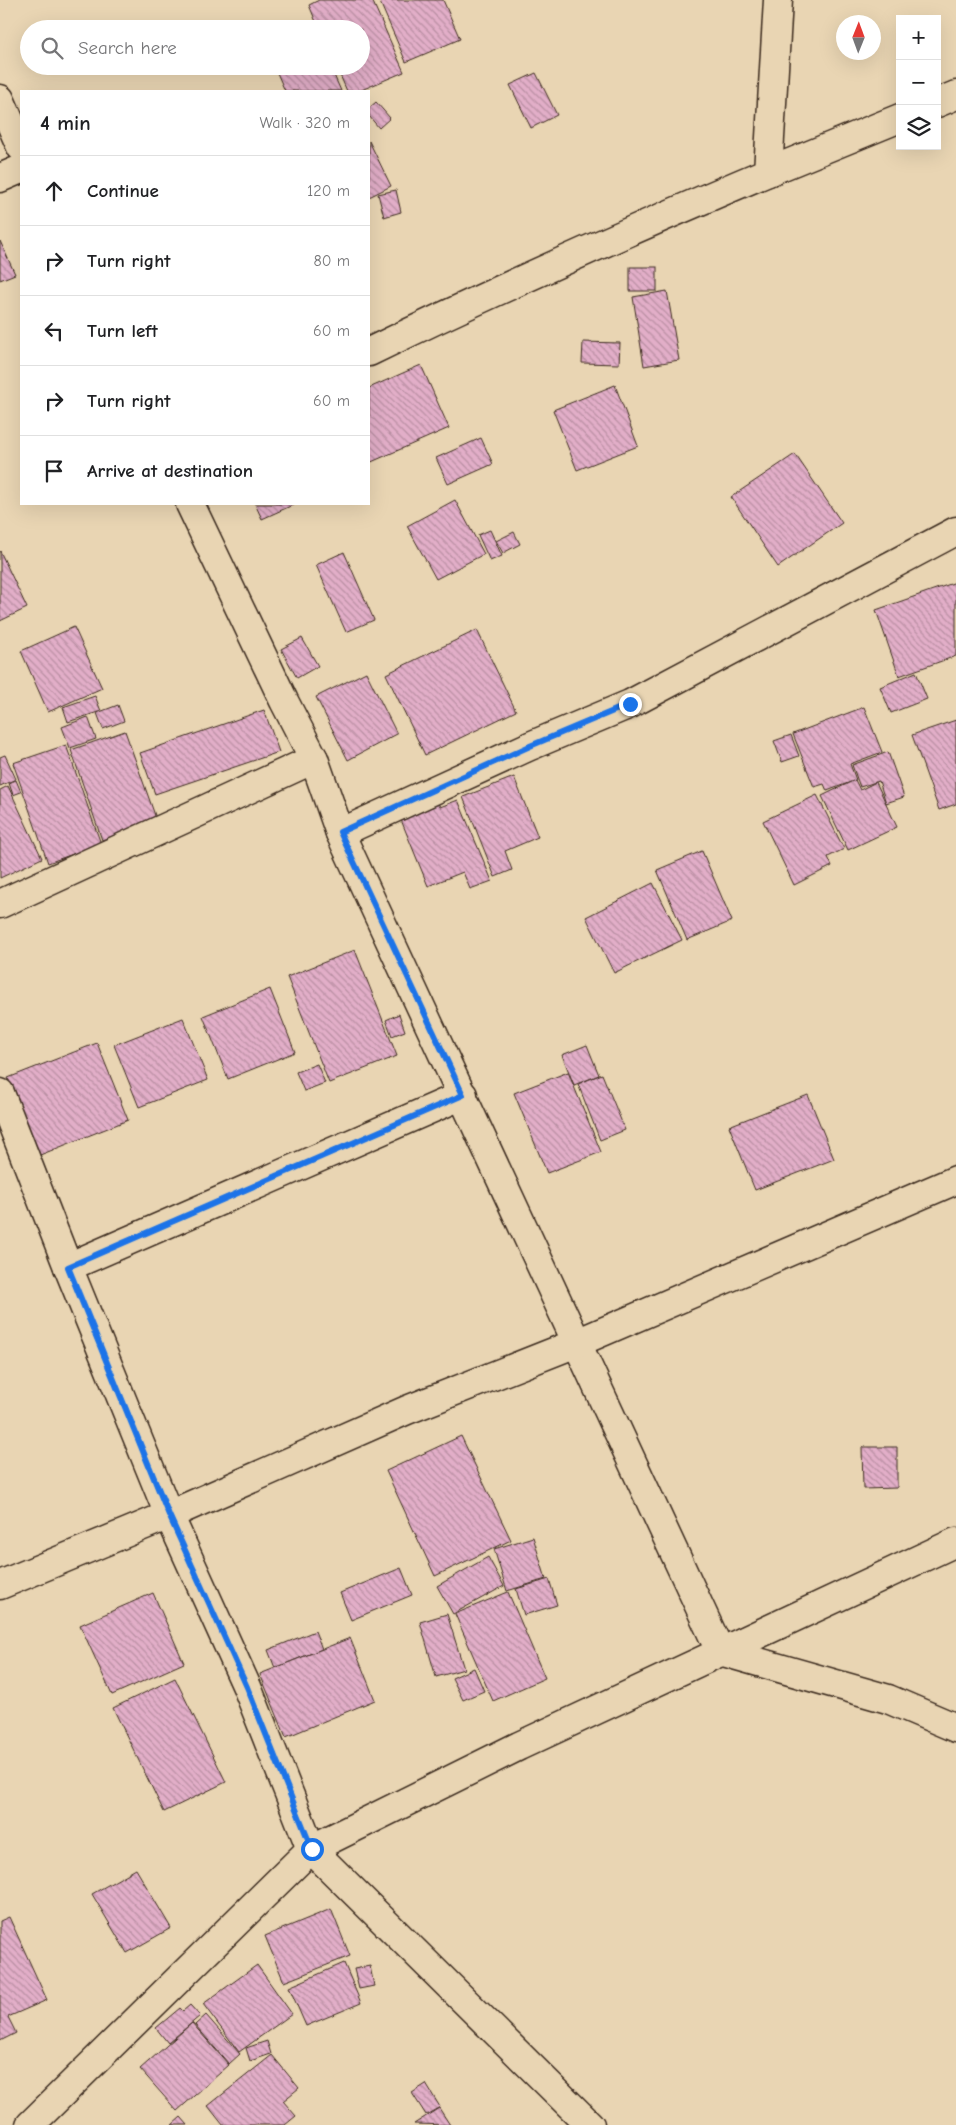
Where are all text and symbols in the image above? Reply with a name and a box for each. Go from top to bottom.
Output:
north arrow [836,15,881,60]
map controls [896,15,941,150]
button: + [896,15,941,60]
search box [20,20,370,75]
icon: search [38,34,66,62]
text: Search here [78,37,177,59]
button: − [896,60,941,105]
button: layers [896,105,941,150]
text: 4 min [40,111,91,135]
text: Walk · 320 m [259,114,350,132]
icon: ahead [40,177,68,205]
text: Continue [87,180,159,202]
text: 120 m [307,182,350,200]
icon: right [40,247,68,275]
text: Turn right [87,250,171,272]
text: 80 m [313,252,350,270]
icon: left [40,317,68,345]
text: Turn left [87,320,158,342]
text: 60 m [313,322,350,340]
icon: right [40,387,68,415]
text: Turn right [87,390,171,412]
text: 60 m [313,392,350,410]
icon: arrive [40,457,68,485]
text: Arrive at destination [87,460,253,482]
route end [619,693,642,716]
route start [301,1838,324,1861]

